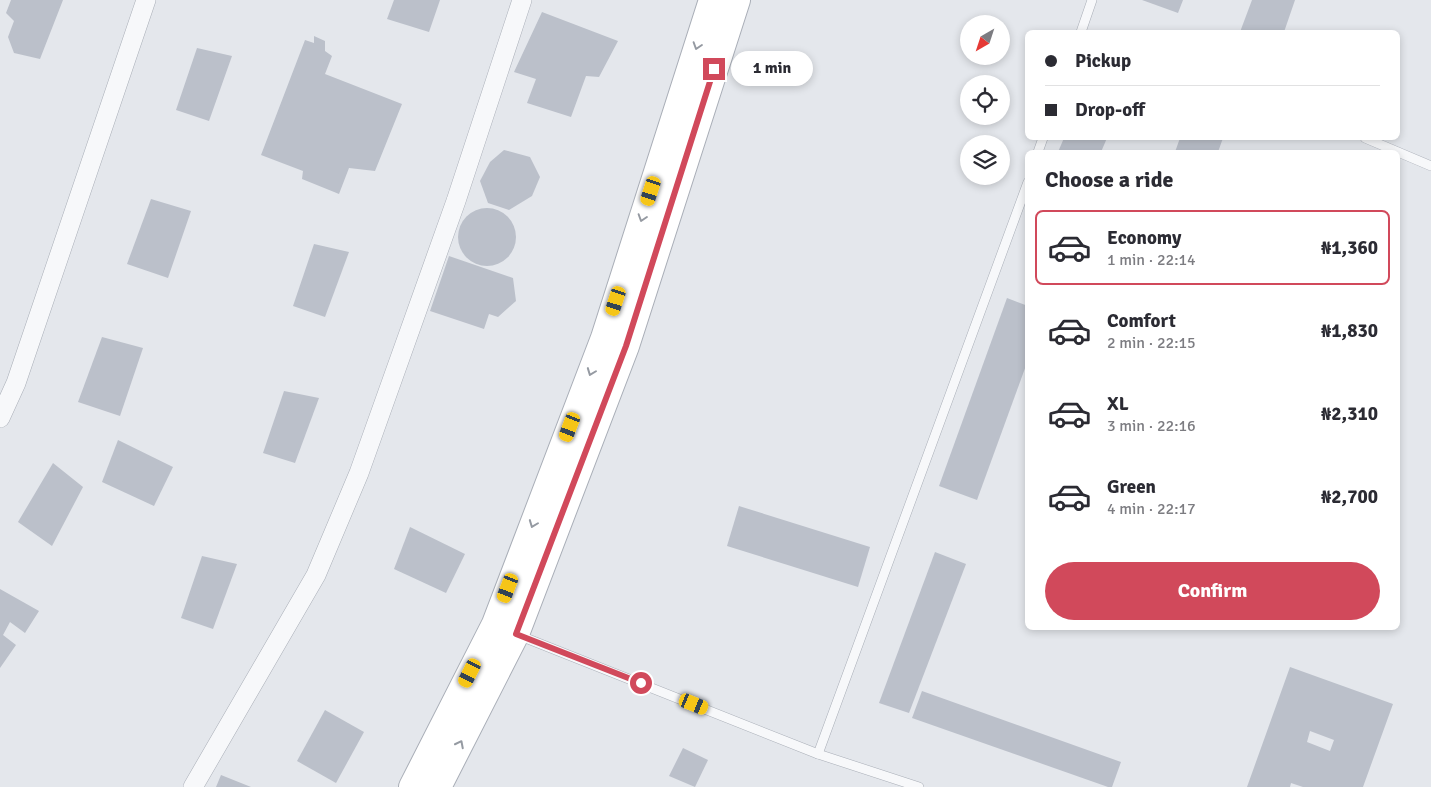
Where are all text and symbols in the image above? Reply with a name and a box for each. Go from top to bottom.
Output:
north arrow [960,15,1010,65]
map controls [960,15,1010,185]
one-way arrow [693,42,703,50]
text: Pickup [1075,49,1131,73]
callout: 1 min [732,52,814,86]
route end [703,58,725,80]
text: 1 min [753,58,791,78]
button: locate [960,75,1010,125]
text: Drop-off [1075,98,1145,122]
button: layers [960,135,1010,185]
text: Choose a ride [1045,166,1173,193]
car [639,174,662,208]
one-way arrow [638,213,648,222]
icon: car [1047,225,1092,270]
text: Economy [1107,226,1181,250]
text: ₦1,360 [1321,236,1378,260]
text: 1 min · 22:14 [1107,250,1196,270]
car [604,284,627,318]
icon: car [1047,308,1092,353]
text: Comfort [1107,309,1176,333]
text: ₦1,830 [1321,319,1378,343]
text: 2 min · 22:15 [1107,333,1196,353]
one-way arrow [587,367,597,376]
icon: car [1047,391,1092,436]
text: XL [1107,392,1129,416]
text: ₦2,310 [1321,402,1378,426]
car [557,410,582,444]
text: 3 min · 22:16 [1107,416,1196,436]
icon: car [1047,474,1092,519]
text: Green [1107,475,1156,499]
text: ₦2,700 [1321,485,1378,509]
text: 4 min · 22:17 [1107,499,1196,519]
one-way arrow [529,519,539,528]
button: Confirm [1045,562,1380,620]
car [495,571,520,605]
car [456,656,483,690]
route start [630,672,652,694]
car [677,691,710,717]
one-way arrow [454,740,464,749]

